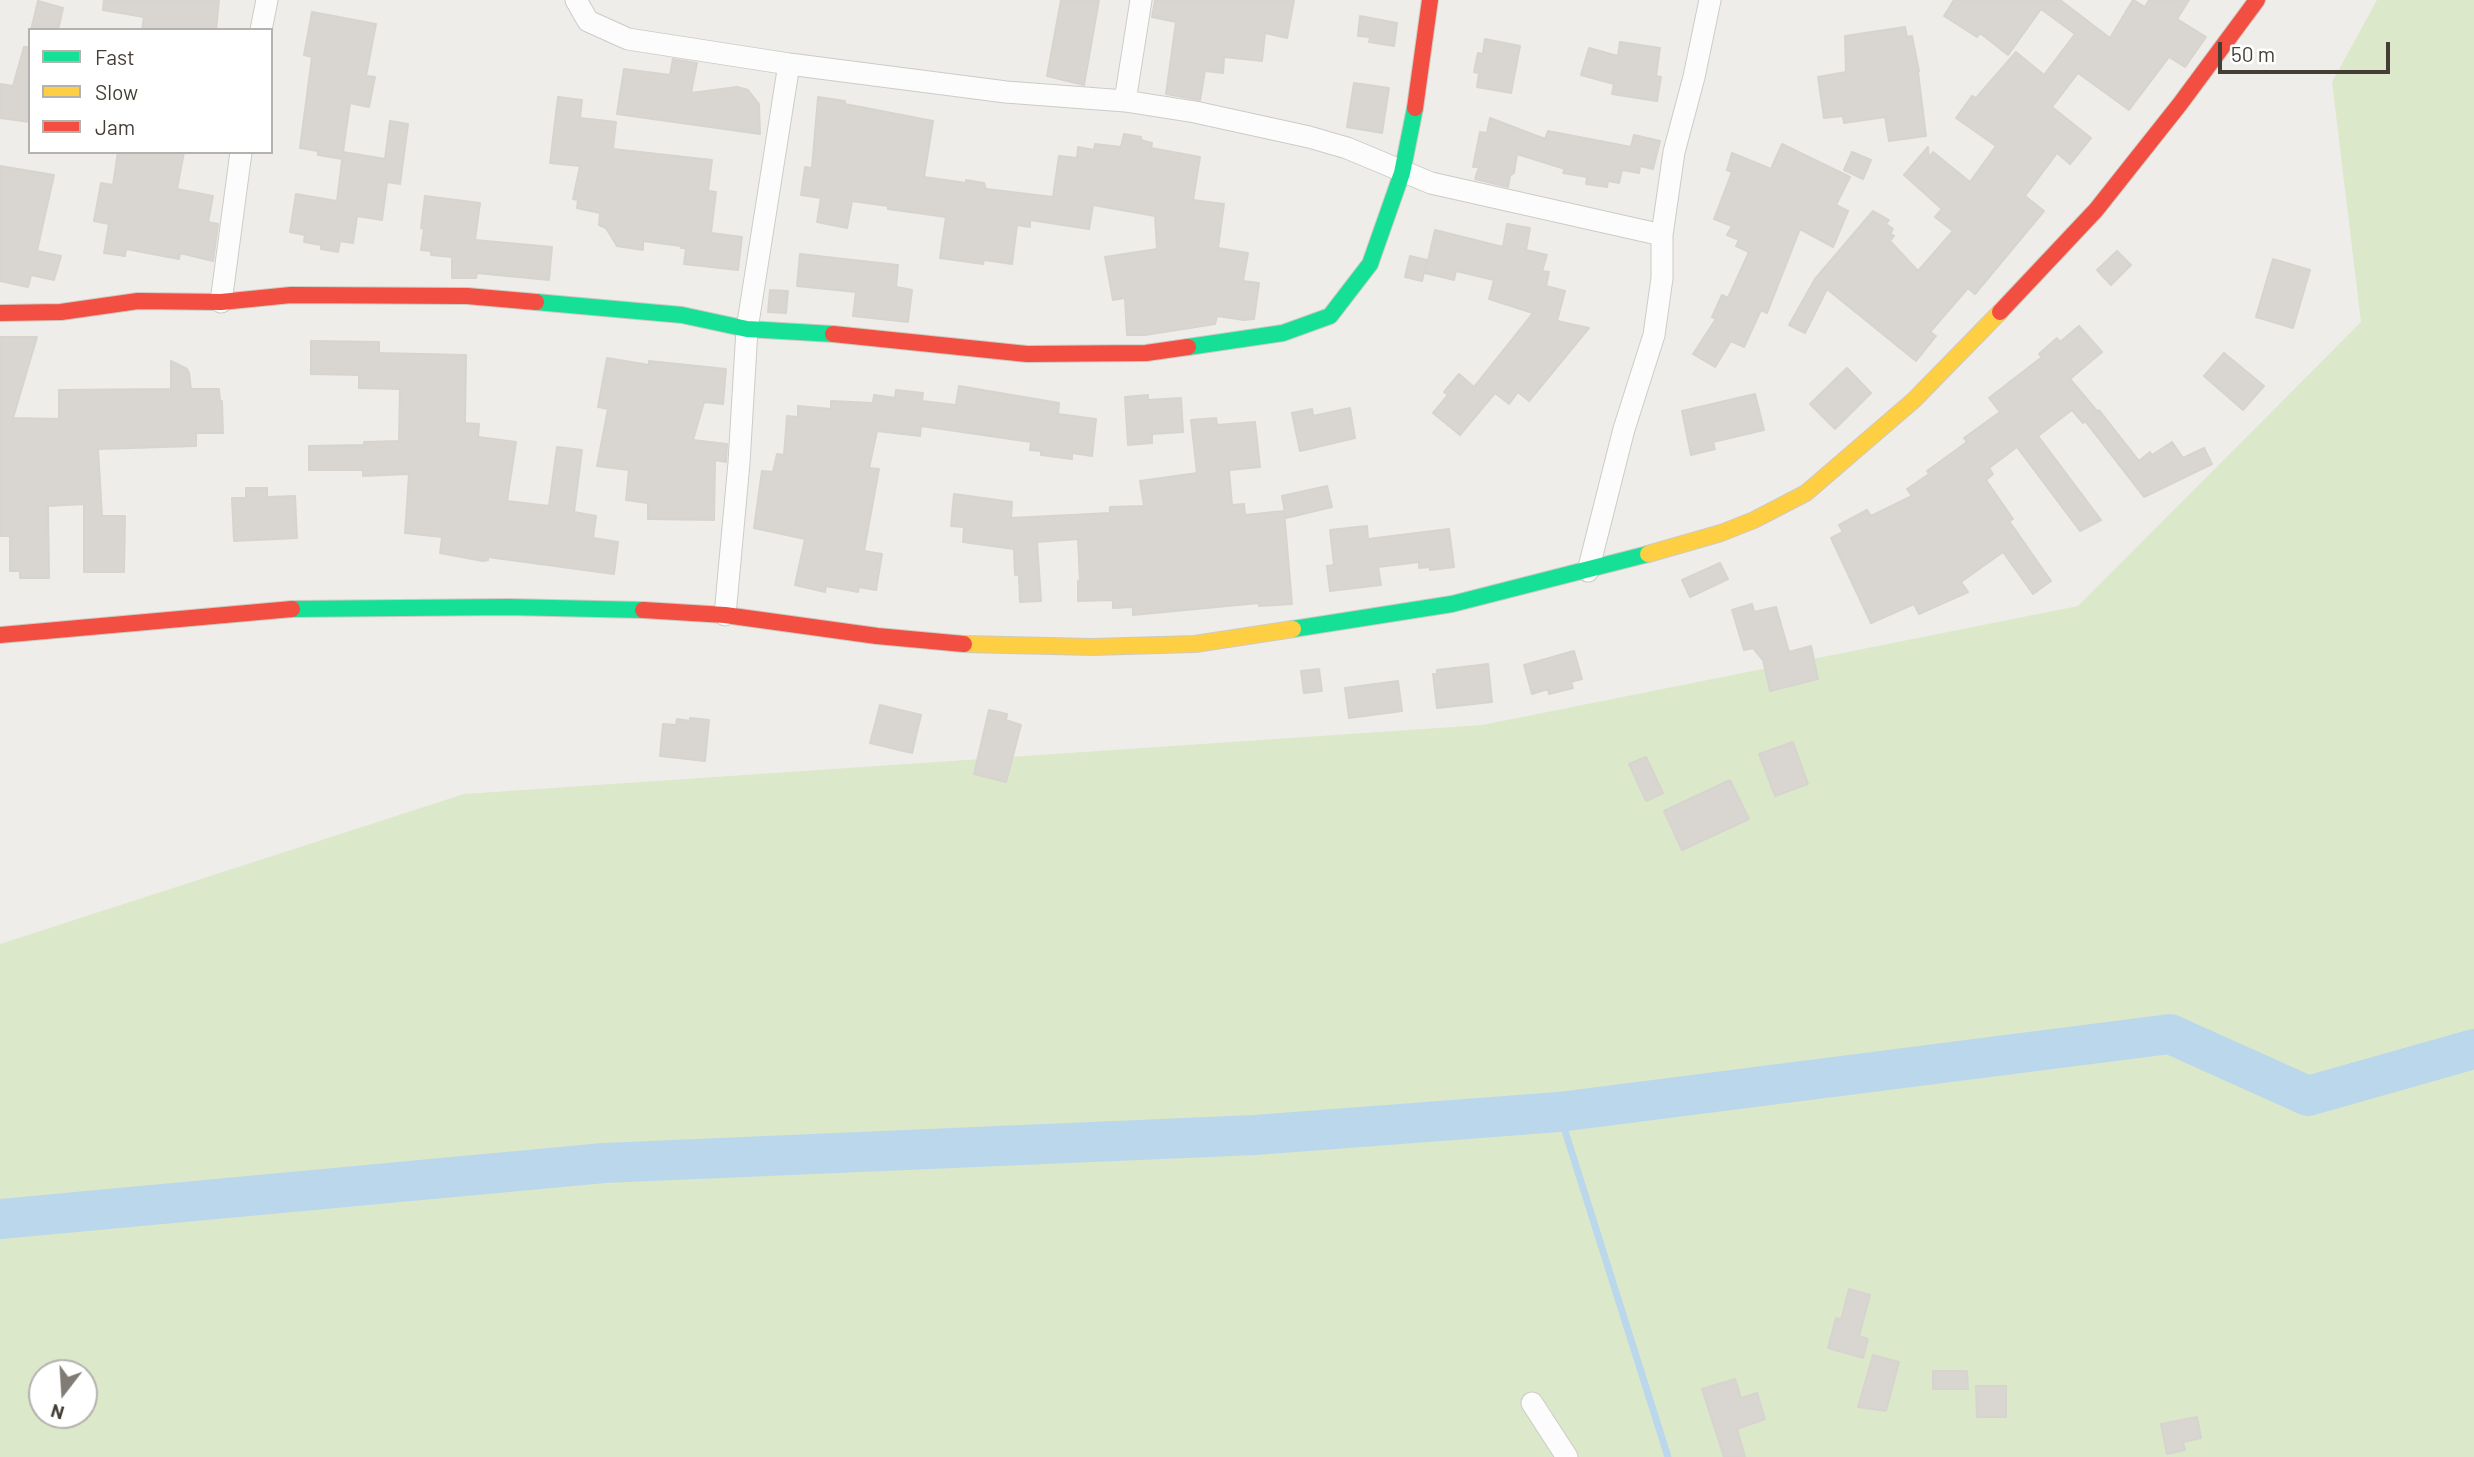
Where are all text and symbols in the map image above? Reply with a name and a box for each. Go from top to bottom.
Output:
legend [28,28,273,154]
scale bar [2222,28,2394,72]
text: 50 m [2231,41,2275,66]
text: Fast [95,44,135,69]
text: Slow [95,79,138,104]
text: Jam [95,114,135,139]
north arrow [28,1359,98,1429]
text: N [48,1400,67,1425]

